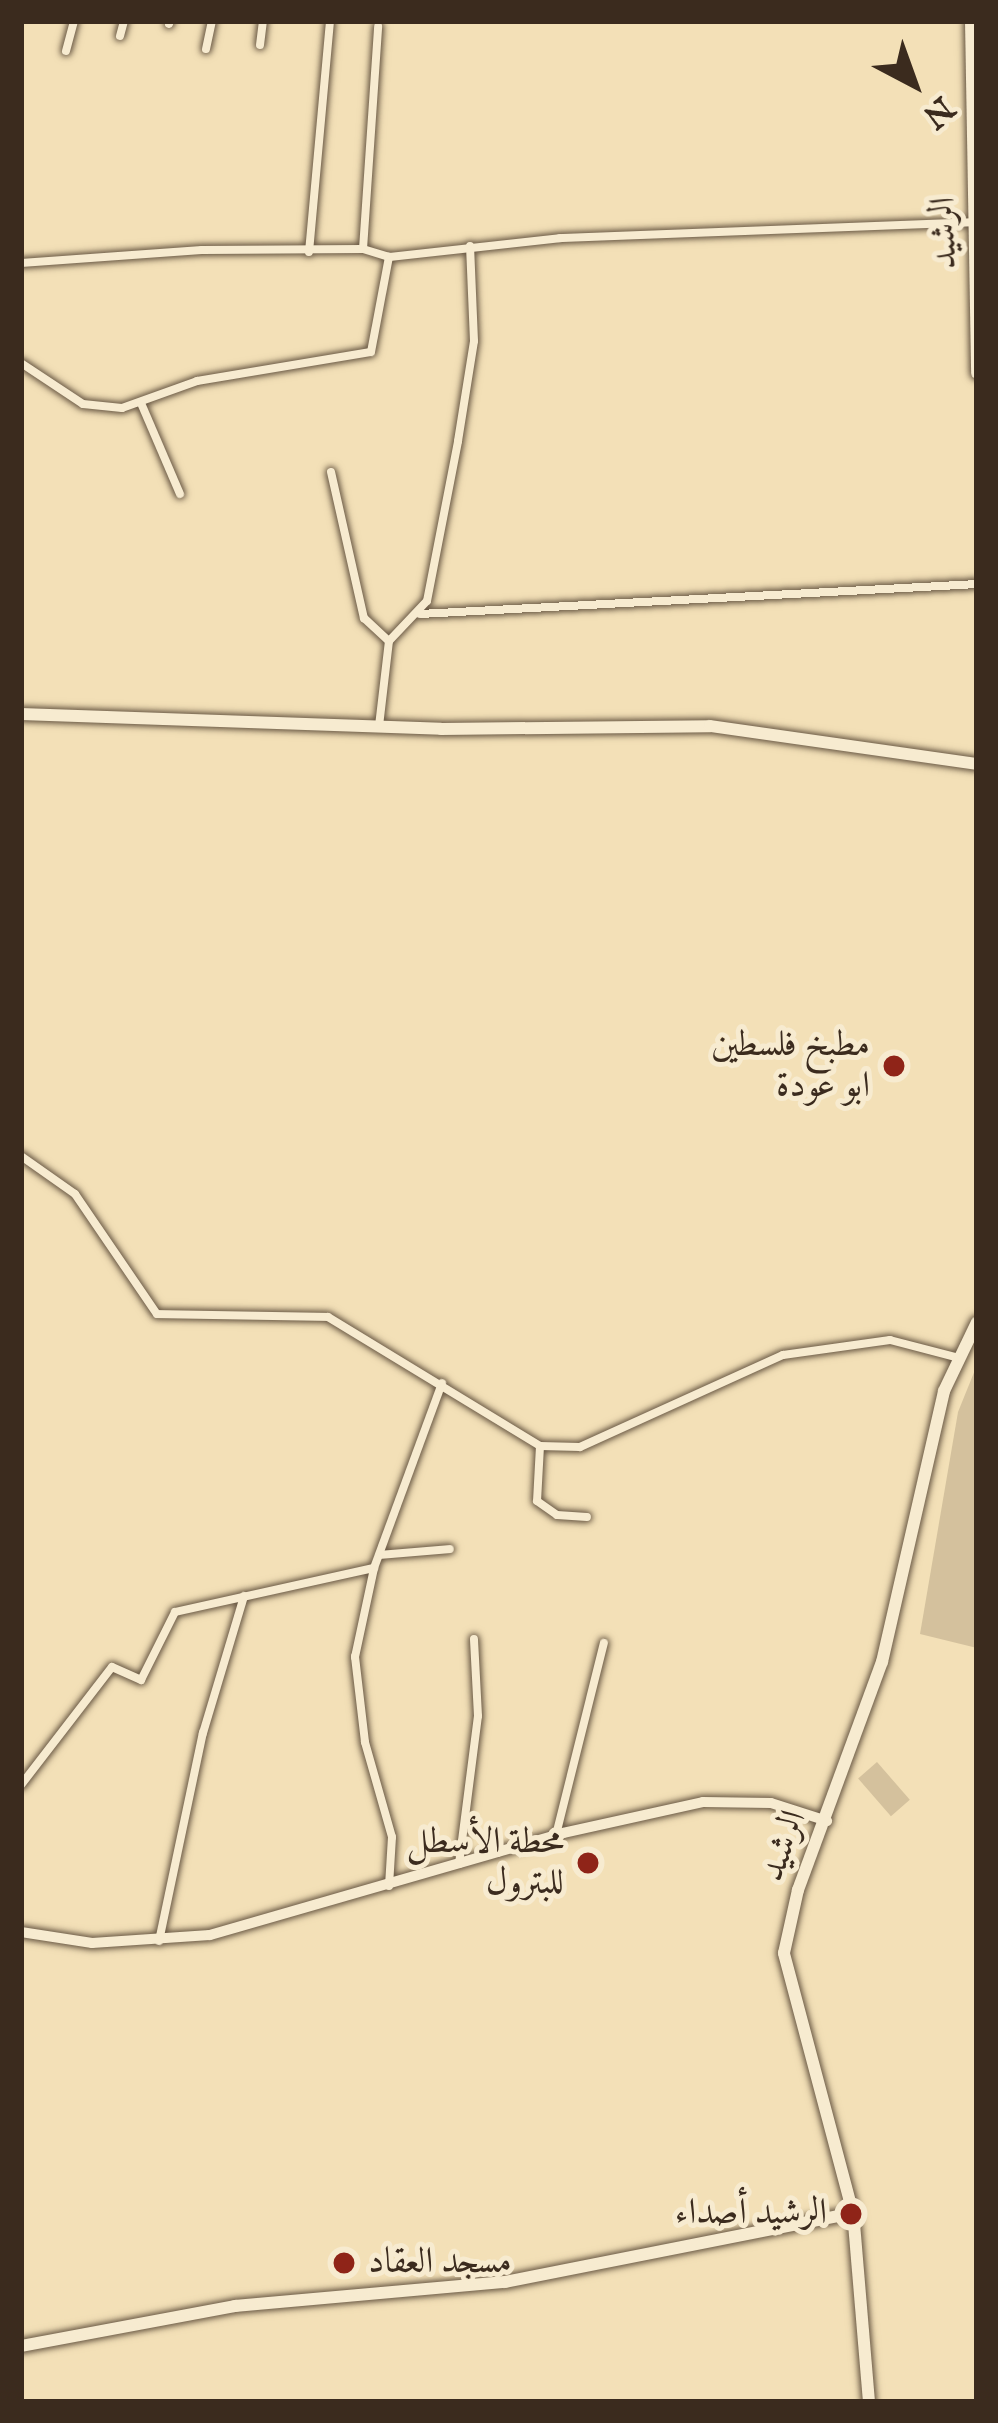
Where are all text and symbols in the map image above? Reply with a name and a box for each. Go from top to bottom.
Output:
north arrow [854,24,974,144]
text: N [913,86,962,136]
street label: الرشيد [923,196,967,270]
place label: مطبخ فلسطين ابو عودة [711,1023,870,1108]
marker: مطبخ فلسطين ابو عودة [881,1053,907,1079]
street label: الرشيد [751,1805,817,1887]
place label: محطة الأسطل للبترول [406,1820,564,1905]
marker: محطة الأسطل للبترول [575,1850,601,1876]
place label: الرشيد أصداء [675,2192,827,2236]
marker: الرشيد أصداء [838,2201,864,2227]
place label: مسجد العقاد [368,2241,512,2285]
marker: مسجد العقاد [331,2250,357,2276]

